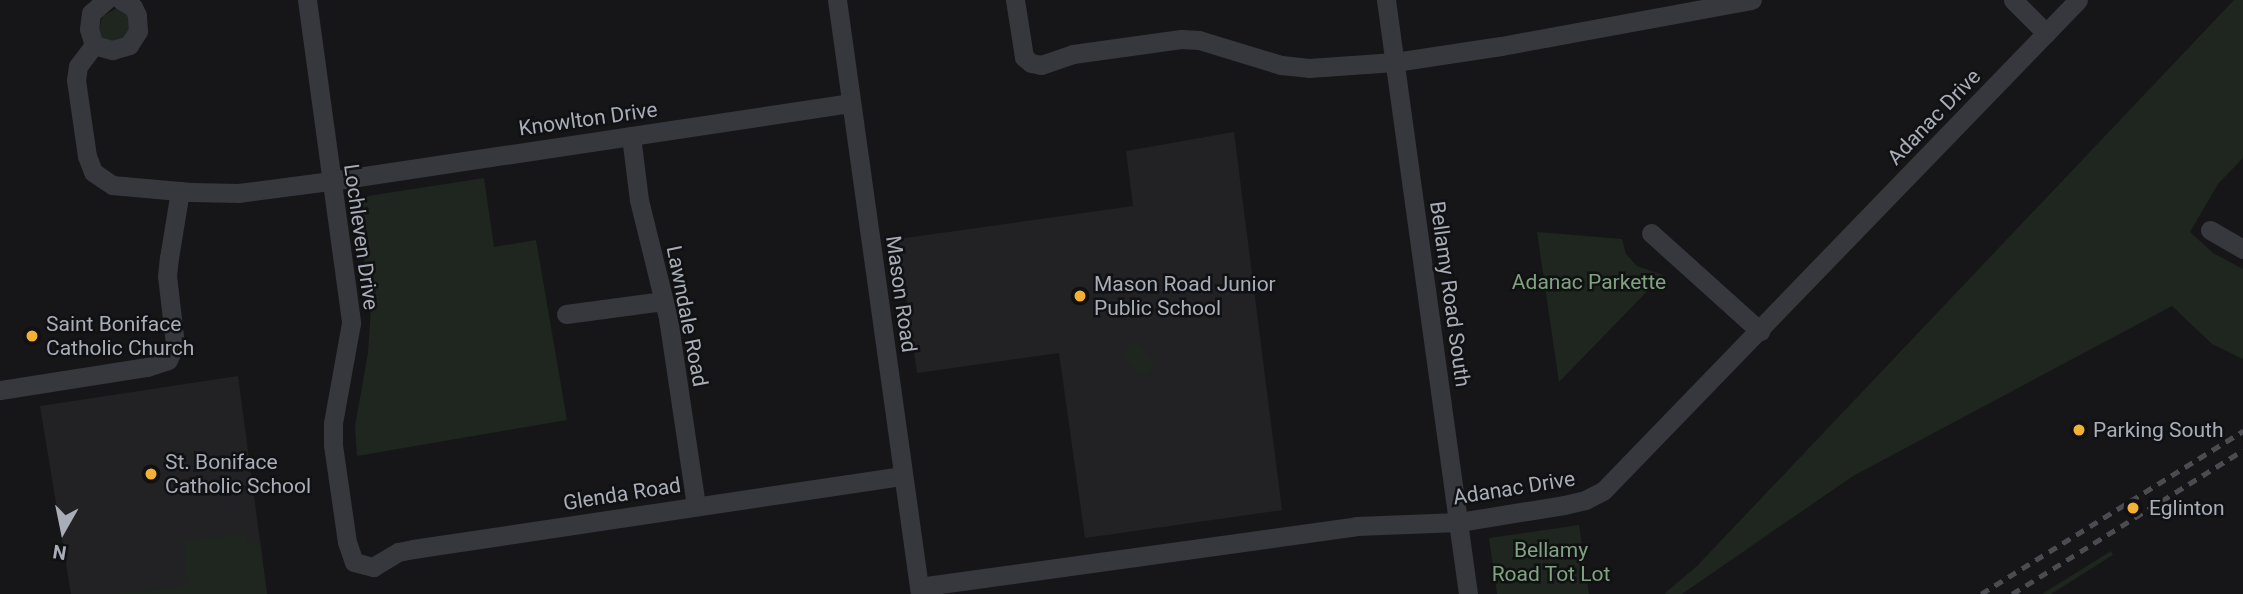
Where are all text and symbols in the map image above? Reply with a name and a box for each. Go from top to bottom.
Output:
street label: Adanac Drive [1882,64,1986,170]
street label: Knowlton Drive [517,97,659,141]
street label: Lochleven Drive [338,162,384,312]
street label: Bellamy Road South [1424,200,1476,388]
street label: Mason Road [880,234,922,354]
street label: Lawndale Road [661,243,713,389]
park label: Adanac Parkette [1512,269,1666,295]
place label: Mason Road Junior Public School [1094,271,1276,321]
marker: Mason Road Junior Public School [1072,288,1088,304]
place label: Saint Boniface Catholic Church [46,311,194,361]
marker: Saint Boniface Catholic Church [24,328,40,344]
place label: Parking South [2093,417,2223,443]
marker: Parking South [2071,422,2087,438]
place label: St. Boniface Catholic School [165,449,311,499]
marker: St. Boniface Catholic School [143,466,159,482]
street label: Adanac Drive [1451,466,1577,510]
street label: Glenda Road [561,472,683,516]
place label: Eglinton [2149,495,2225,521]
north arrow [28,496,98,566]
marker: Eglinton [2123,498,2143,518]
park label: Bellamy Road Tot Lot [1491,537,1611,587]
text: N [51,540,68,565]

